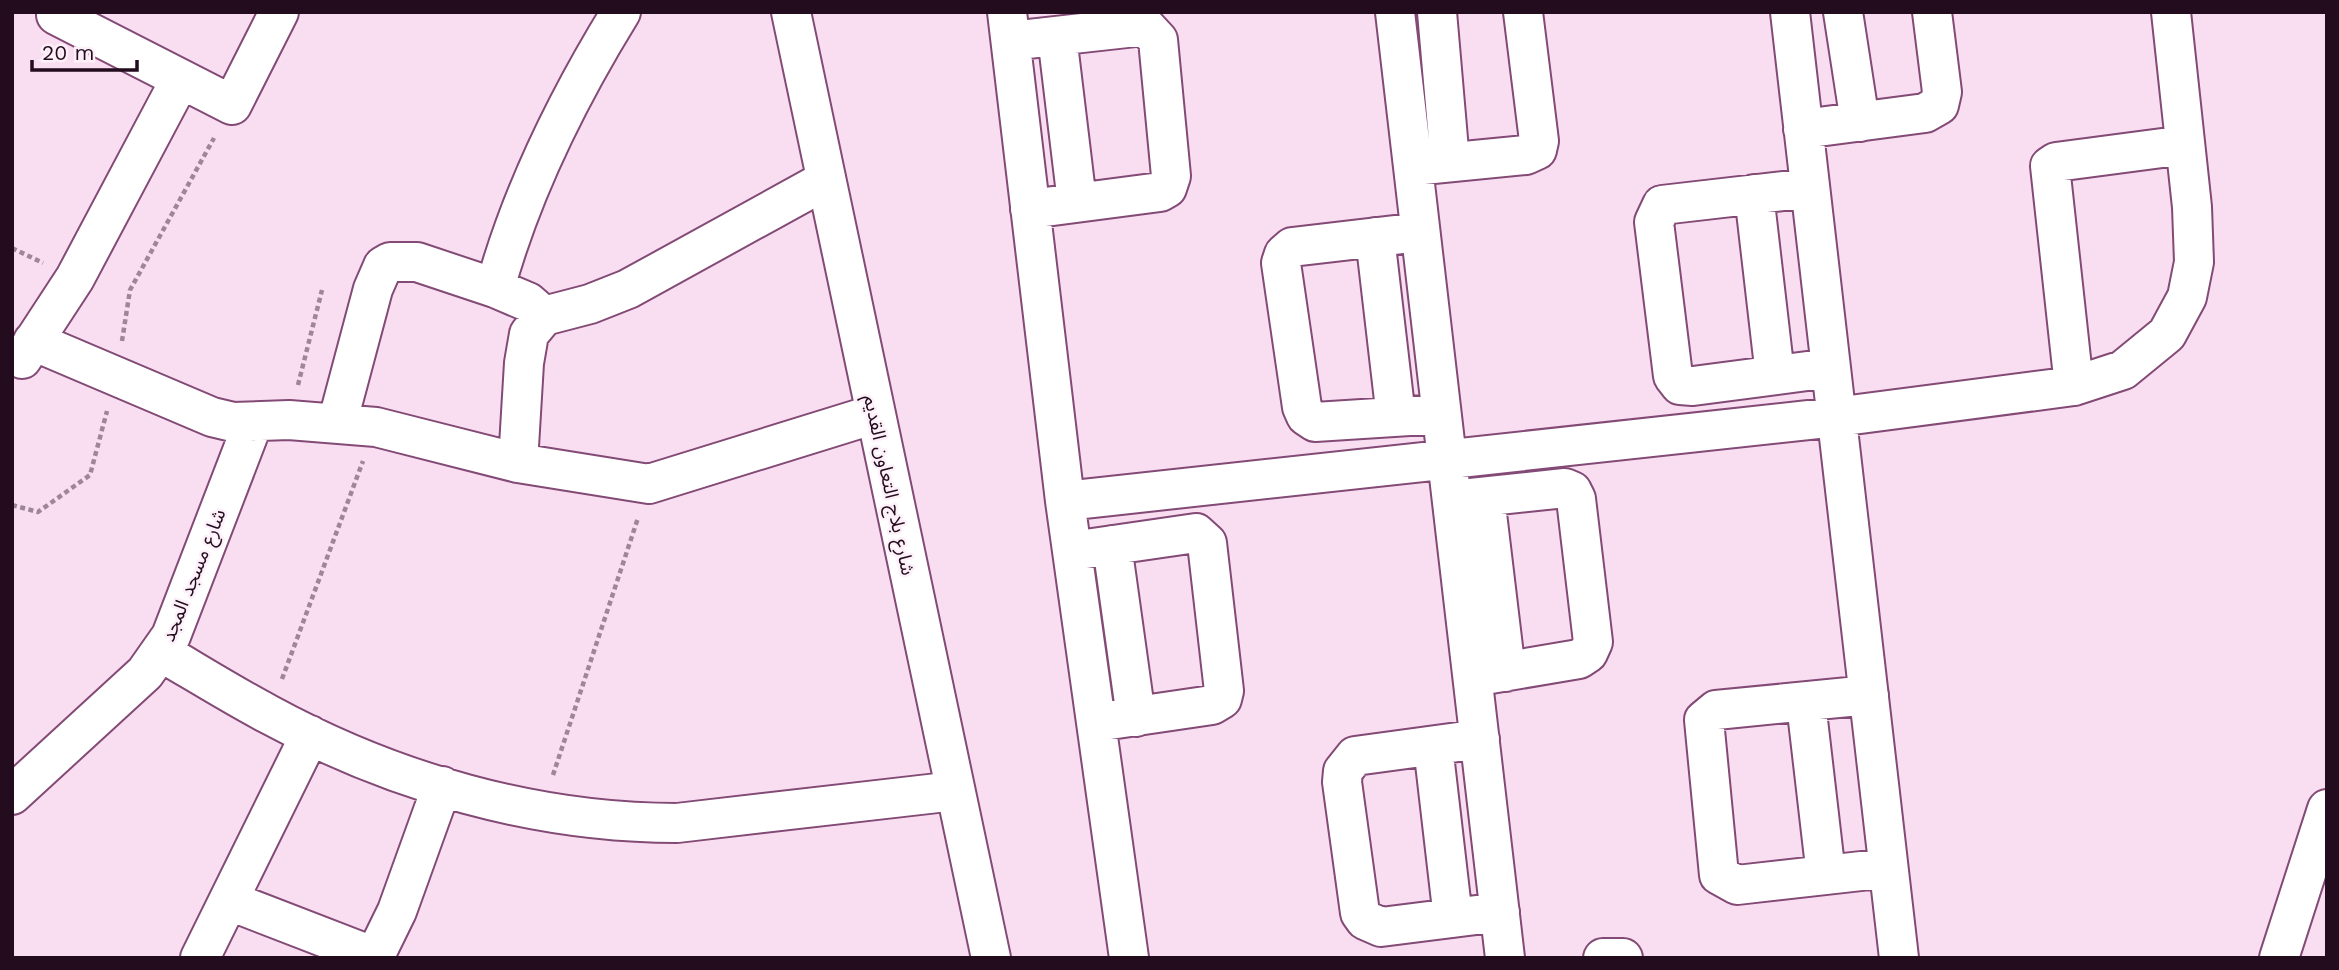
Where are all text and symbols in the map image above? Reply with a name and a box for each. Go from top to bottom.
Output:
scale bar [32,28,136,72]
text: 20 m [42,40,94,65]
street label: شارع بلاج التعاون القديم [856,393,920,578]
street label: شارع مسجد المجد [156,506,232,646]

